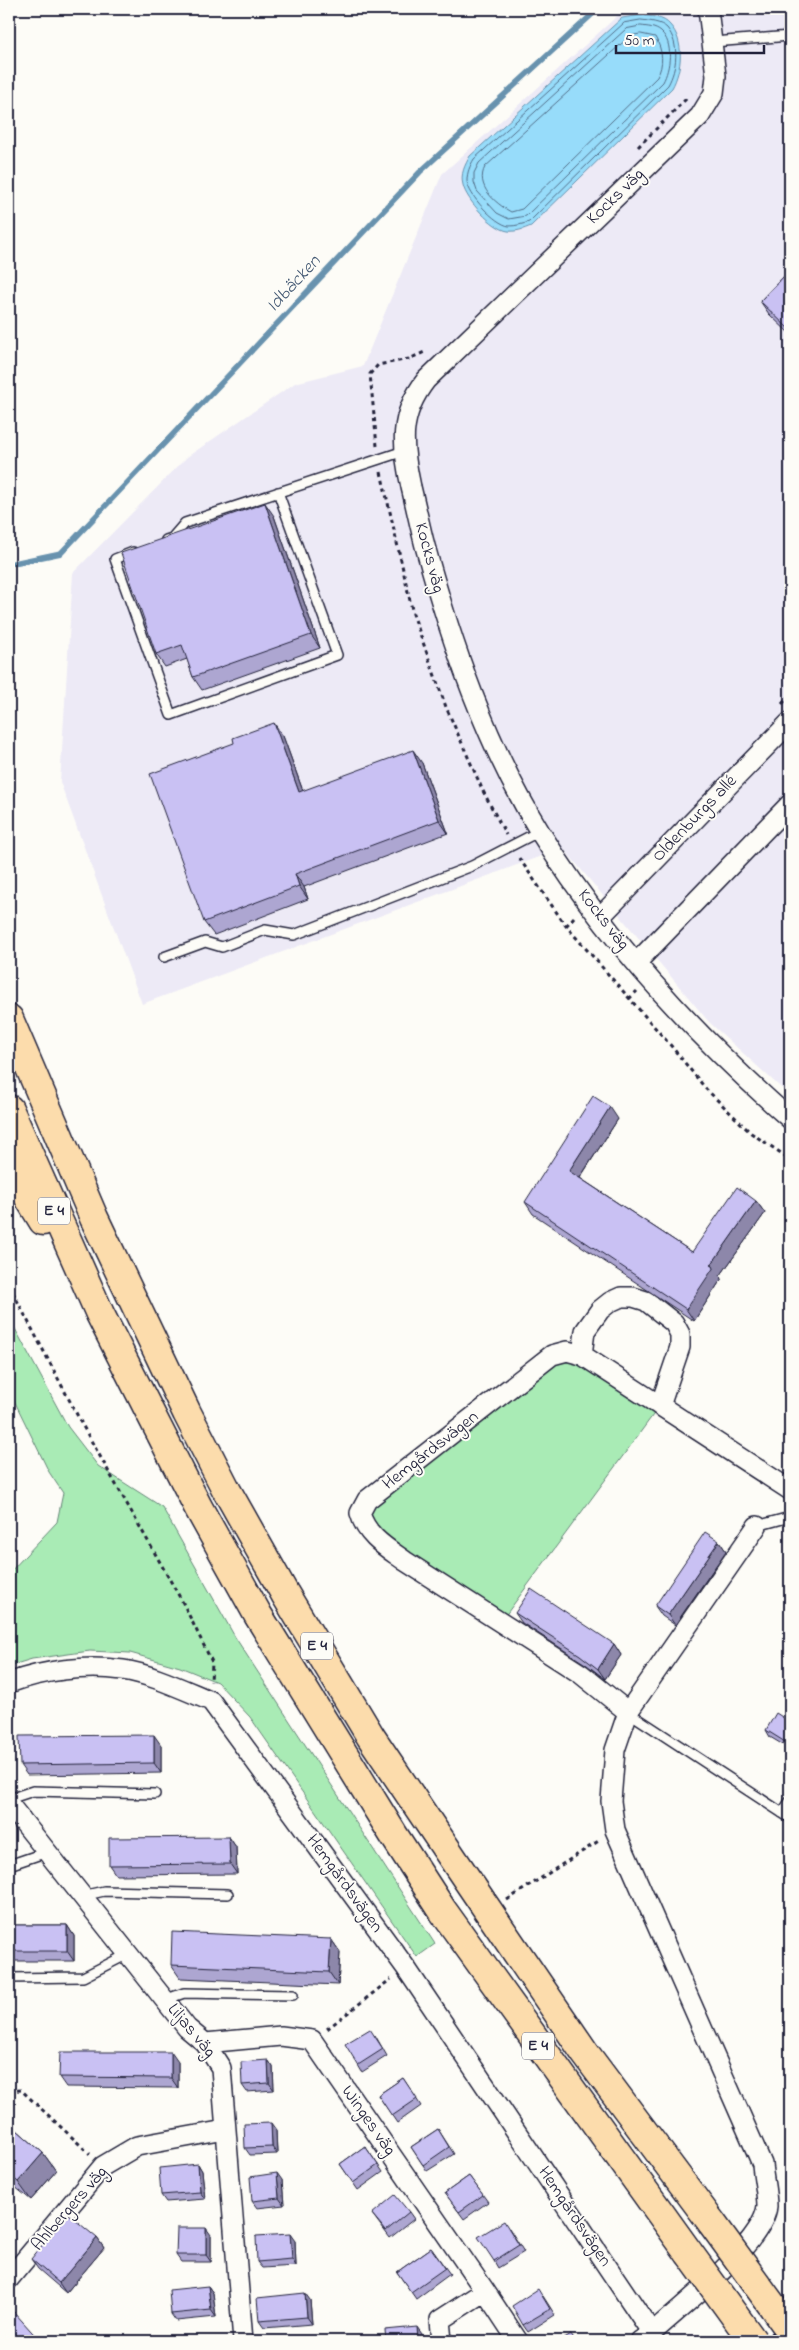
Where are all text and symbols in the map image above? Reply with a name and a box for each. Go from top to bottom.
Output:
scale bar [616,22,764,54]
text: 50 m [624,30,655,52]
street label: Kocks väg [581,163,652,232]
water label: Idbäcken [260,249,328,319]
street label: Kocks väg [406,520,451,596]
street label: Oldenburgs allé [646,769,745,869]
street label: Kocks väg [570,884,635,957]
road number: E 4 [38,1198,70,1224]
street label: Hemgårdsvägen [377,1405,486,1498]
road number: E 4 [301,1632,333,1660]
street label: Hemgårdsvägen [299,1829,389,1939]
street label: Liljas väg [160,1998,222,2065]
road number: E 4 [522,2032,554,2060]
street label: Winges väg [333,2080,402,2162]
street label: Ahlbergers väg [26,2161,115,2258]
street label: Hemgårdsvägen [530,2162,617,2273]

